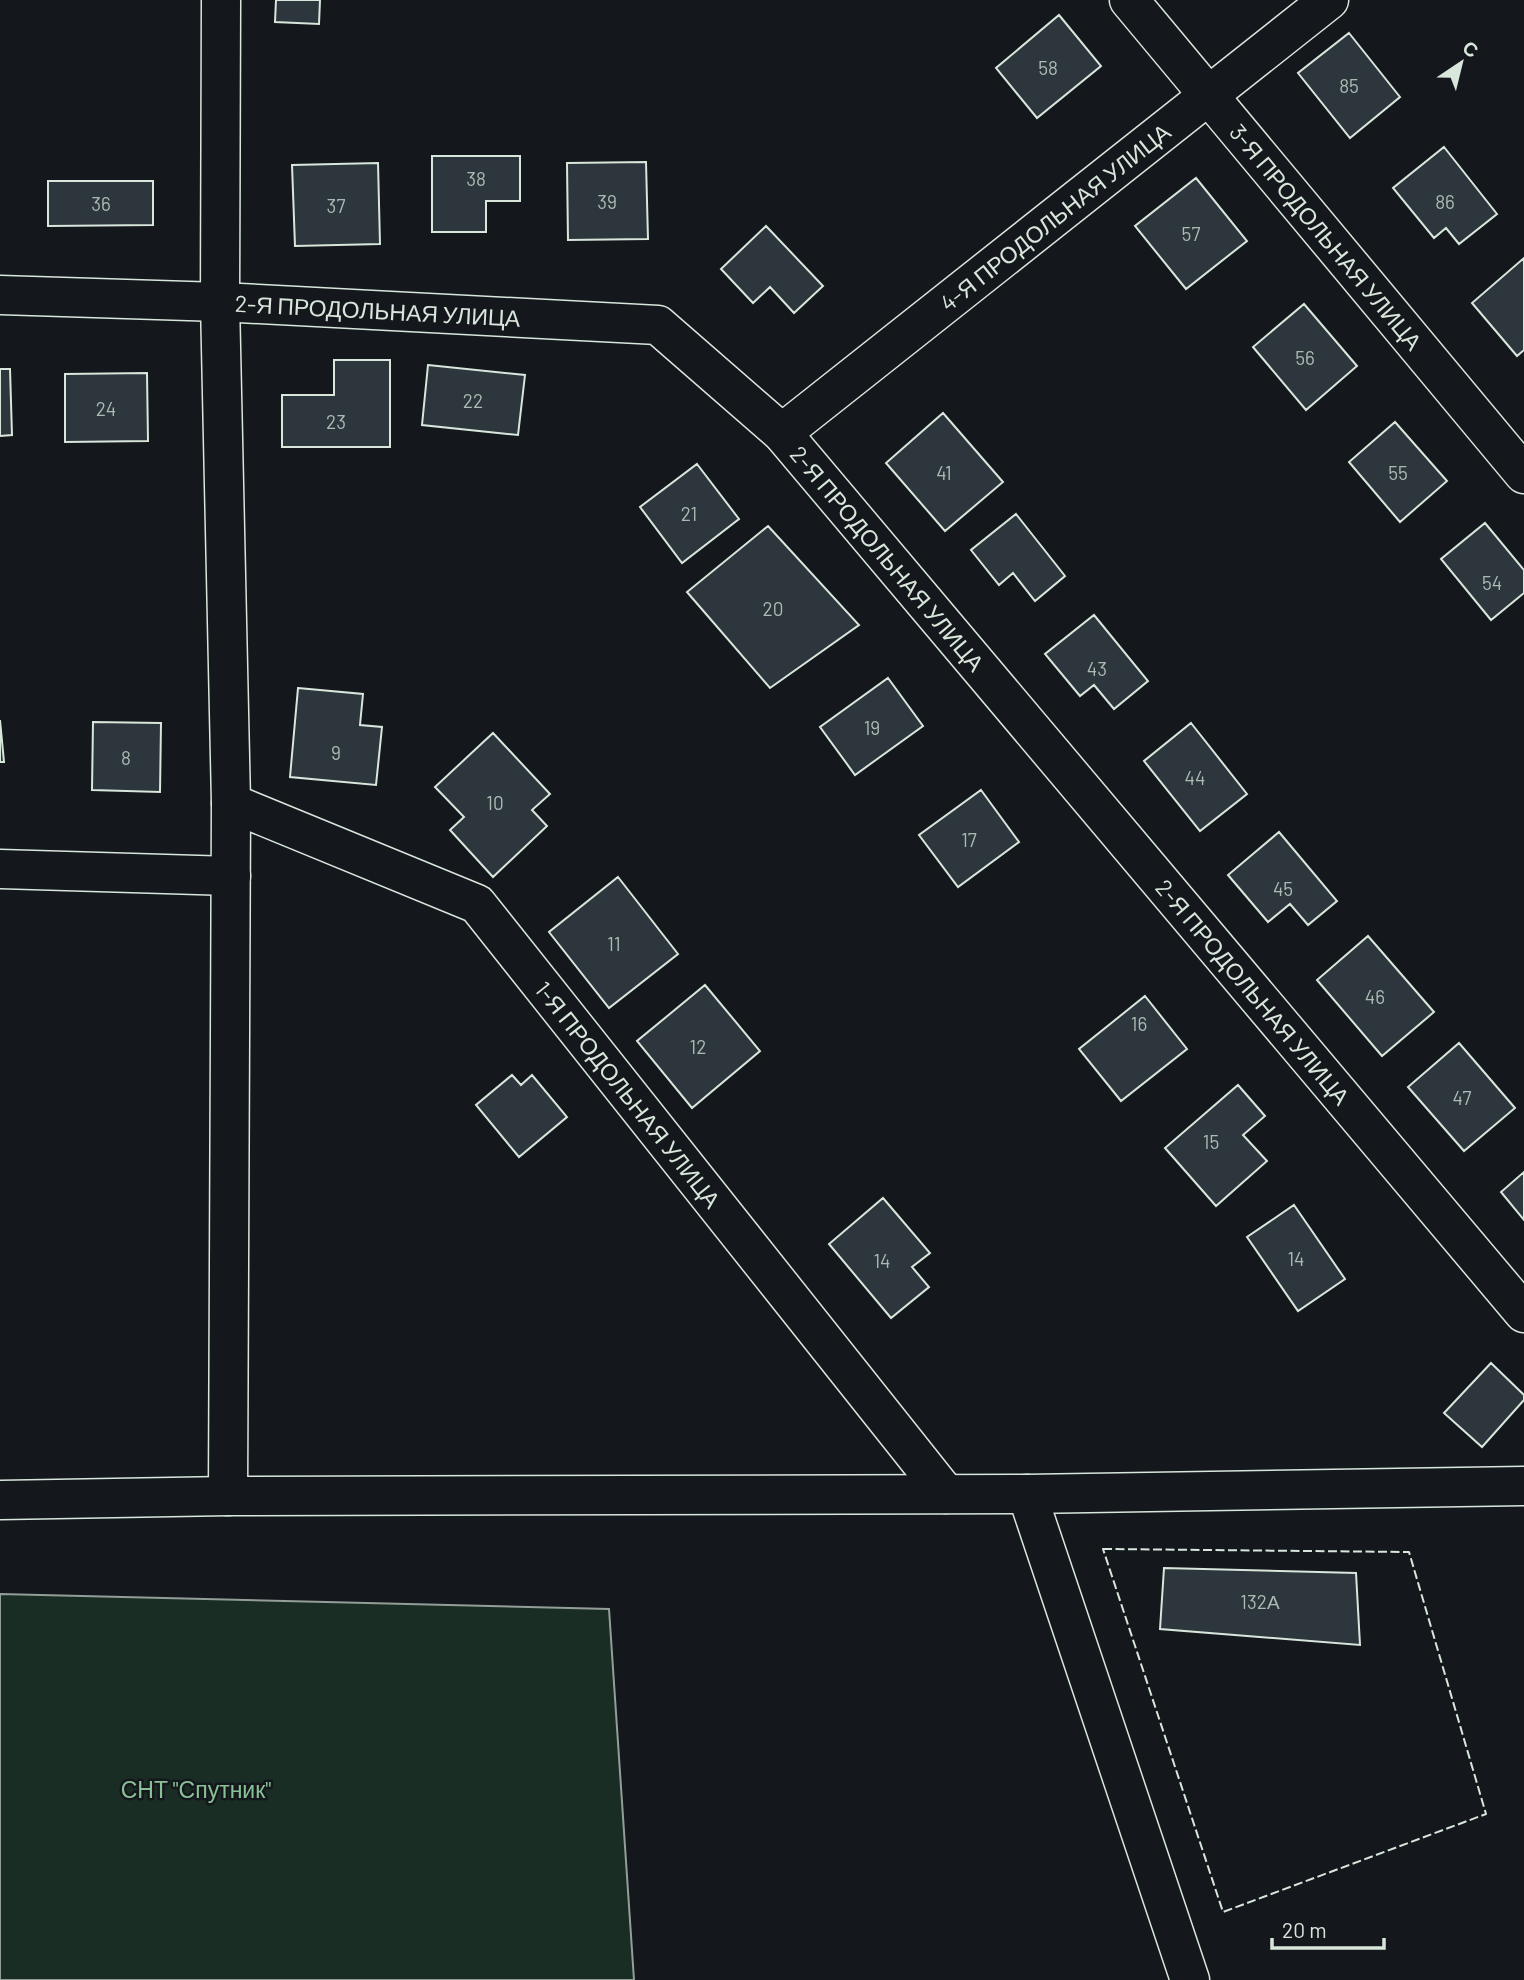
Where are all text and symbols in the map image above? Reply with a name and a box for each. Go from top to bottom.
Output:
north arrow [1426,28,1496,98]
text: С [1459,35,1483,62]
house number: 58 [1038,56,1058,79]
house number: 85 [1339,74,1359,97]
street label: 4-Я ПРОДОЛЬНАЯ УЛИЦА [934,117,1176,317]
street label: 3-Я ПРОДОЛЬНАЯ УЛИЦА [1224,118,1429,356]
house number: 38 [466,167,486,190]
house number: 39 [597,190,617,213]
house number: 86 [1435,190,1455,213]
house number: 36 [91,192,111,215]
house number: 37 [327,194,345,217]
house number: 57 [1182,222,1200,245]
street label: 2-Я ПРОДОЛЬНАЯ УЛИЦА [234,289,522,332]
house number: 56 [1295,346,1315,369]
house number: 22 [463,389,483,412]
house number: 24 [96,397,116,420]
house number: 23 [326,410,346,433]
street label: 2-Я ПРОДОЛЬНАЯ УЛИЦА [785,440,991,677]
house number: 41 [936,461,952,484]
house number: 55 [1388,461,1408,484]
house number: 21 [681,502,697,525]
house number: 54 [1482,571,1502,594]
house number: 20 [763,597,783,620]
house number: 43 [1087,657,1107,680]
house number: 19 [864,716,880,739]
house number: 9 [331,741,341,764]
house number: 8 [121,746,131,769]
house number: 44 [1185,766,1205,789]
house number: 10 [486,791,504,814]
house number: 17 [961,828,977,851]
street label: 2-Я ПРОДОЛЬНАЯ УЛИЦА [1150,873,1356,1111]
house number: 45 [1273,877,1293,900]
house number: 11 [607,932,621,955]
street label: 1-Я ПРОДОЛЬНАЯ УЛИЦА [530,975,727,1214]
house number: 46 [1365,985,1385,1008]
house number: 16 [1131,1012,1147,1035]
house number: 12 [690,1035,706,1058]
house number: 47 [1453,1086,1471,1109]
house number: 15 [1203,1130,1219,1153]
house number: 14 [1287,1247,1305,1270]
house number: 14 [873,1249,891,1272]
house number: 132А [1240,1590,1280,1613]
park label: СНТ "Спутник" [121,1775,271,1803]
scale bar [1272,1906,1384,1950]
text: 20 m [1282,1917,1327,1942]

